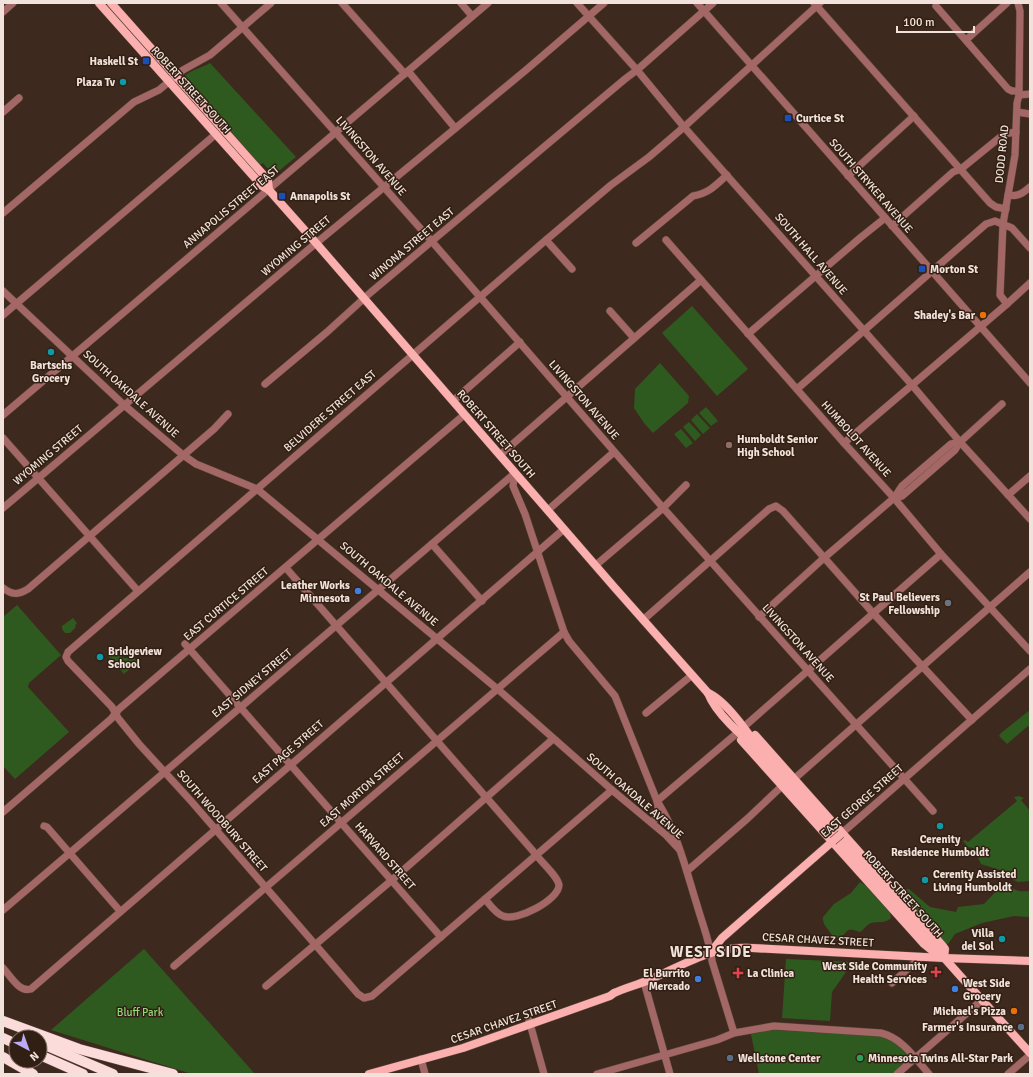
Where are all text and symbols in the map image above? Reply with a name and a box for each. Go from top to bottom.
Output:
scale bar [897,8,974,34]
text: 100 m [903,15,935,30]
street label: ROBERT STREET SOUTH [149,44,233,136]
place label: Haskell St [89,55,138,68]
marker: Haskell St [141,56,151,66]
place label: Plaza Tv [76,76,116,89]
marker: Plaza Tv [118,77,128,87]
place label: Curtice St [796,112,844,125]
marker: Curtice St [783,113,793,123]
street label: LIVINGSTON AVENUE [333,114,409,198]
street label: DODD ROAD [992,124,1012,184]
street label: SOUTH STRYKER AVENUE [827,136,915,236]
street label: ANNAPOLIS STREET EAST [180,163,282,251]
place label: Annapolis St [290,190,350,203]
marker: Annapolis St [277,191,287,201]
street label: WINONA STREET EAST [367,205,457,283]
street label: SOUTH HALL AVENUE [772,211,850,297]
street label: WYOMING STREET [259,213,334,279]
place label: Morton St [930,263,978,276]
marker: Morton St [917,264,927,274]
place label: Shadey's Bar [914,309,976,322]
marker: Shadey's Bar [978,310,988,320]
marker: Bartschs Grocery [46,347,56,357]
street label: SOUTH OAKDALE AVENUE [81,348,181,440]
street label: LIVINGSTON AVENUE [546,358,622,442]
place label: Bartschs Grocery [30,359,72,385]
street label: BELVIDERE STREET EAST [281,367,379,455]
street label: ROBERT STREET SOUTH [454,387,538,481]
street label: HUMBOLDT AVENUE [819,398,893,480]
street label: WYOMING STREET [11,422,86,488]
place label: Humboldt Senior High School [737,433,819,459]
marker: Humboldt Senior High School [724,440,734,450]
street label: SOUTH OAKDALE AVENUE [337,539,441,629]
street label: EAST CURTICE STREET [181,564,271,643]
place label: Leather Works Minnesota [281,579,350,605]
marker: Leather Works Minnesota [353,586,363,596]
place label: St Paul Believers Fellowship [859,591,940,617]
marker: St Paul Believers Fellowship [943,598,953,608]
street label: LIVINGSTON AVENUE [759,601,837,685]
place label: Bridgeview School [108,645,162,671]
street label: EAST SIDNEY STREET [209,645,295,720]
marker: Bridgeview School [95,652,105,662]
street label: EAST PAGE STREET [250,717,327,786]
street label: EAST MORTON STREET [317,750,407,830]
street label: SOUTH OAKDALE AVENUE [584,750,686,842]
street label: EAST GEORGE STREET [818,761,906,840]
street label: SOUTH WOODBURY STREET [174,767,270,875]
street label: HARVARD STREET [352,820,418,893]
marker: Cerenity Residence Humboldt [935,821,945,831]
place label: Cerenity Residence Humboldt [891,833,989,859]
street label: ROBERT STREET SOUTH [861,848,945,940]
place label: Cerenity Assisted Living Humboldt [933,868,1017,894]
marker: Cerenity Assisted Living Humboldt [920,875,930,885]
place label: Villa del Sol [961,927,995,953]
street label: CESAR CHAVEZ STREET [762,931,875,949]
marker: Villa del Sol [997,934,1007,944]
district label: WEST SIDE [670,943,752,961]
place label: West Side Community Health Services [822,960,928,986]
marker: West Side Community Health Services [930,966,942,978]
place label: El Burrito Mercado [643,967,690,993]
marker: La Clinica [732,967,744,979]
place label: La Clinica [747,967,795,980]
marker: El Burrito Mercado [693,974,703,984]
place label: West Side Grocery [963,977,1011,1003]
marker: West Side Grocery [950,984,960,994]
street label: CESAR CHAVEZ STREET [449,997,560,1046]
place label: Michael's Pizza [933,1005,1006,1018]
park label: Bluff Park [117,1006,164,1019]
marker: Michael's Pizza [1009,1006,1019,1016]
place label: Farmer's Insurance [922,1021,1014,1034]
marker: Farmer's Insurance [1016,1022,1026,1032]
north arrow [8,1029,48,1069]
text: N [27,1049,41,1064]
place label: Wellstone Center [738,1052,821,1065]
place label: Minnesota Twins All-Star Park [868,1052,1013,1065]
marker: Wellstone Center [725,1053,735,1063]
marker: Minnesota Twins All-Star Park [855,1053,865,1063]

